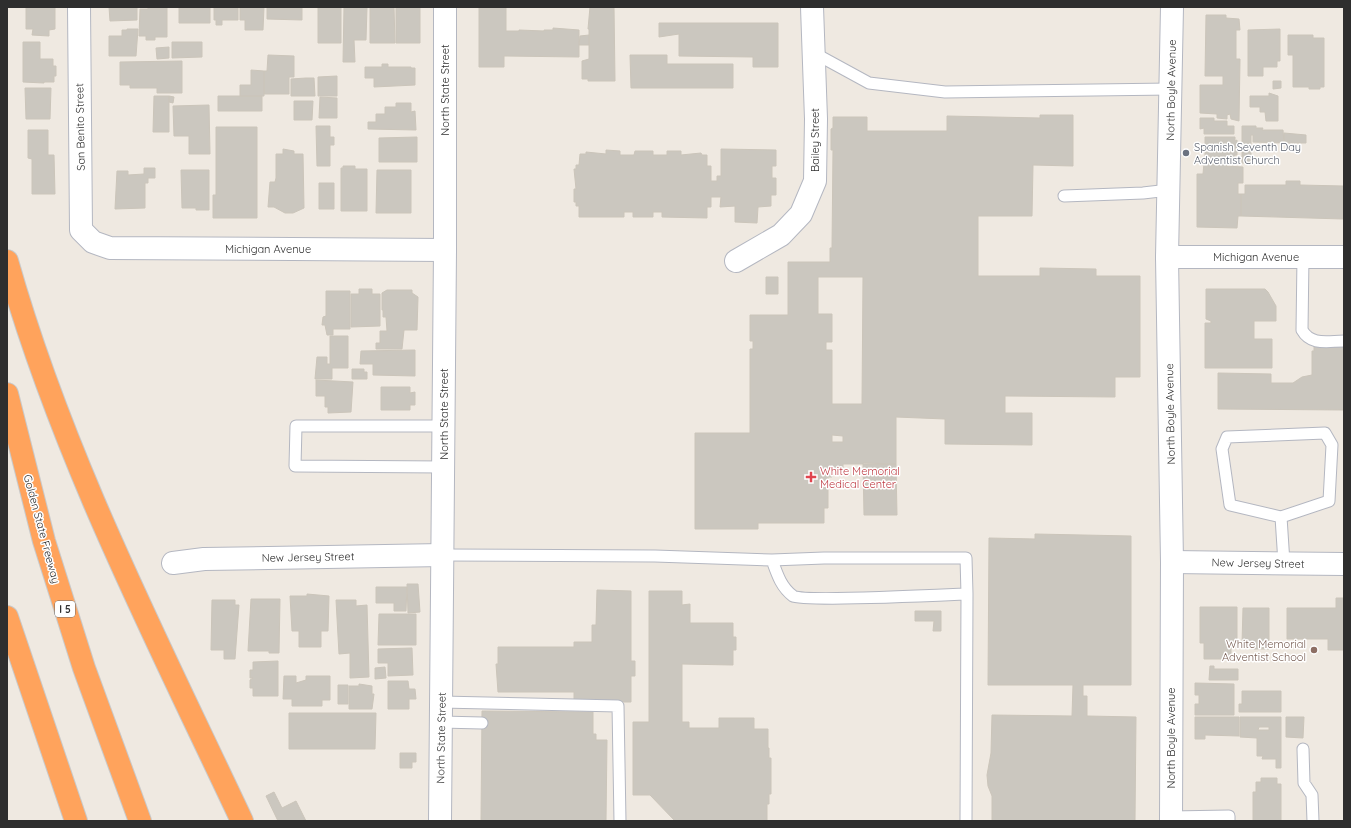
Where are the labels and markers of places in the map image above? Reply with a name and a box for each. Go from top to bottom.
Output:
place label: Spanish Seventh Day Adventist Church [1194,140,1301,167]
marker: Spanish Seventh Day Adventist Church [1181,148,1191,158]
place label: White Memorial Medical Center [820,464,900,491]
marker: White Memorial Medical Center [805,471,817,483]
place label: White Memorial Adventist School [1222,637,1306,664]
marker: White Memorial Adventist School [1309,645,1319,655]

